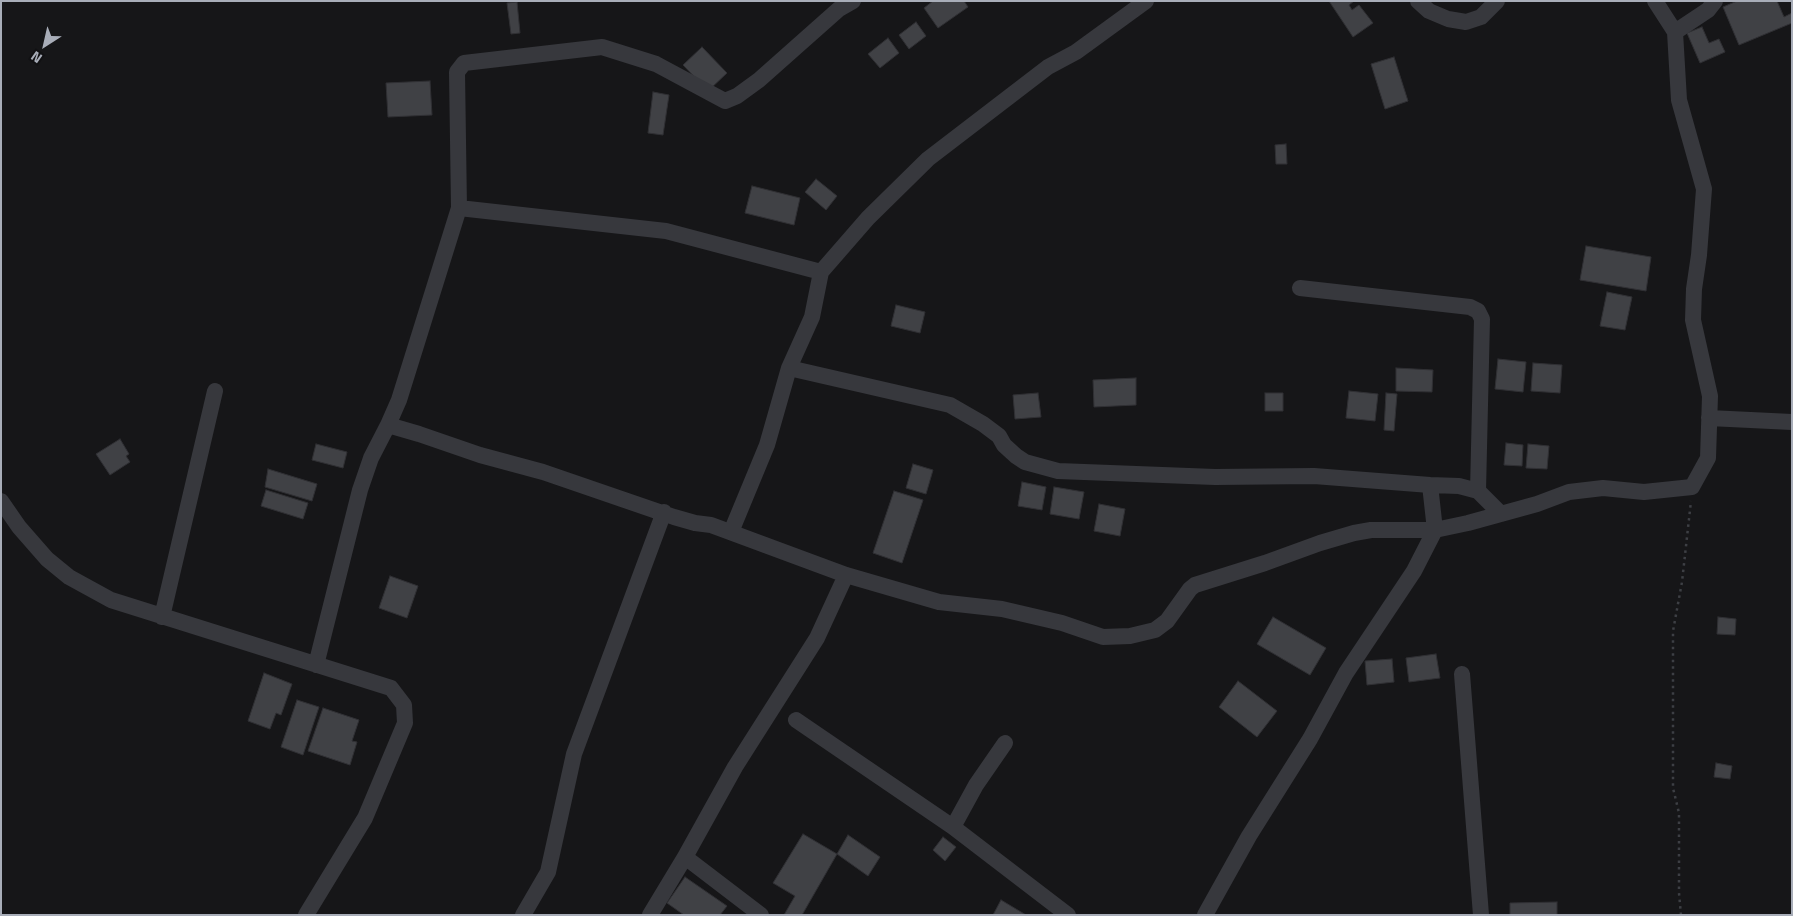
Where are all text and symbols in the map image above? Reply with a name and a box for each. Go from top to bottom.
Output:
north arrow [20,20,70,70]
text: N [26,46,46,69]

